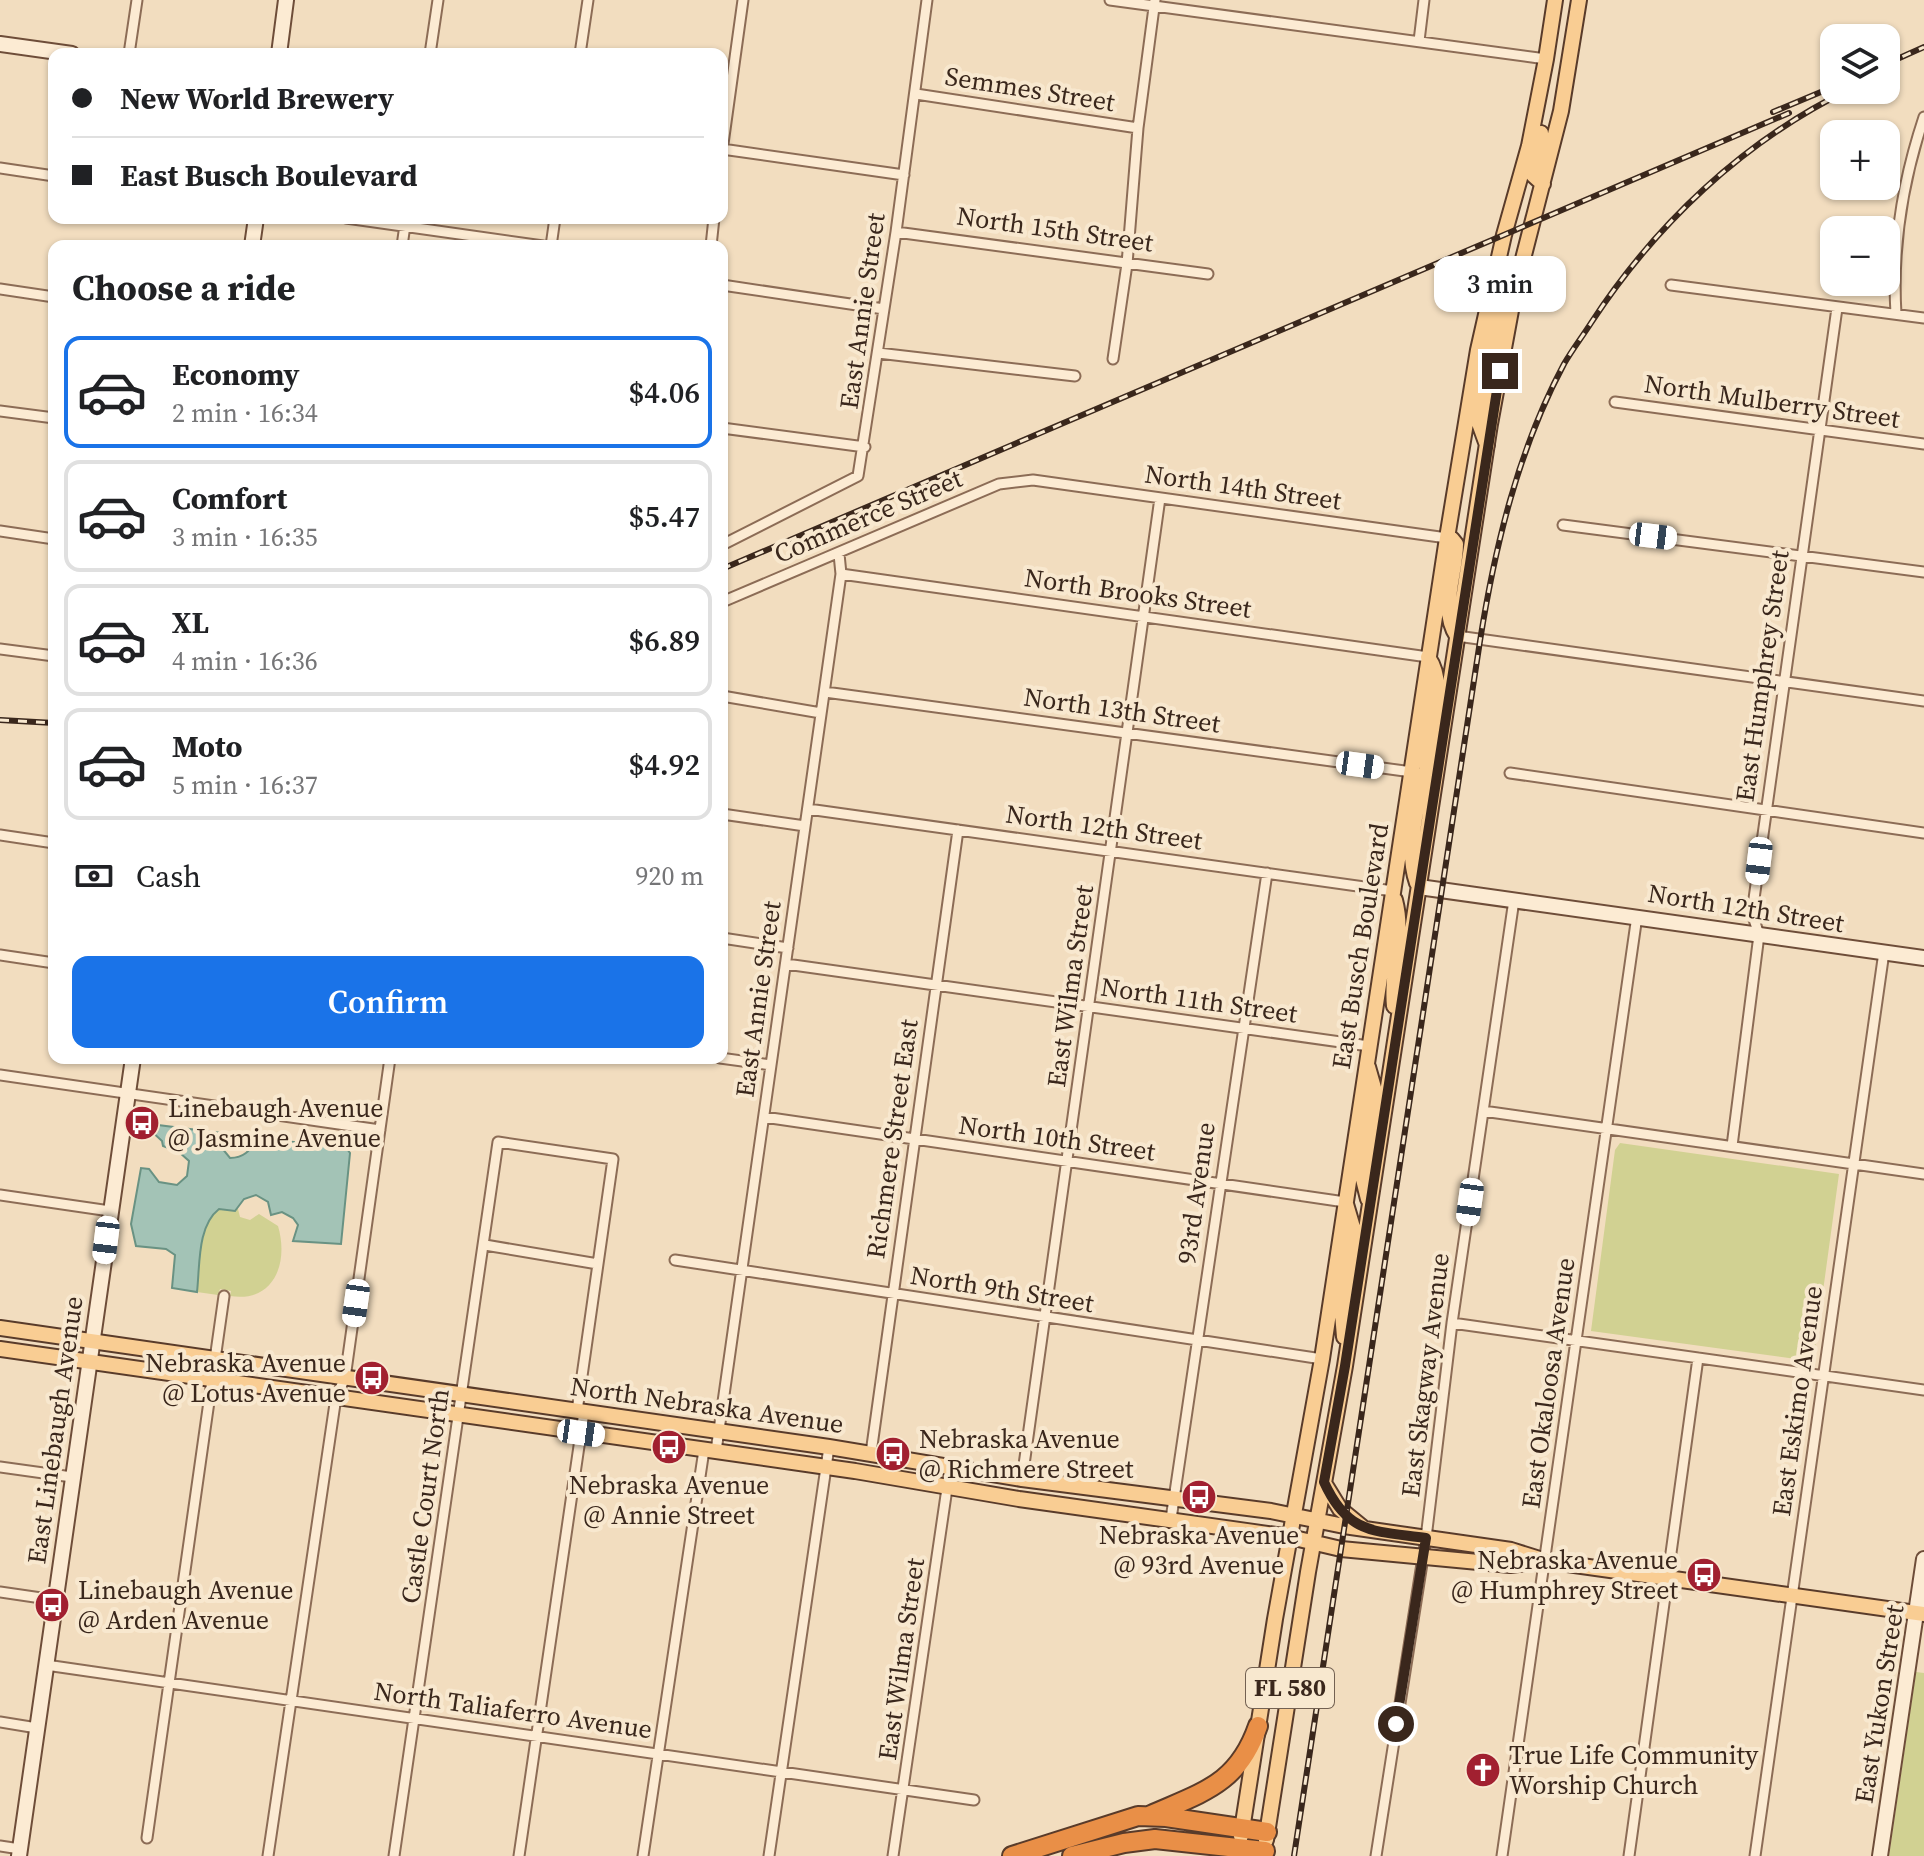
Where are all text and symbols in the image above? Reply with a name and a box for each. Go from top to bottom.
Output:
map controls [1820,24,1900,296]
button: layers [1820,24,1900,104]
street label: Semmes Street [943,58,1118,120]
text: New World Brewery [120,78,394,119]
button: + [1820,120,1900,200]
text: East Busch Boulevard [120,155,418,196]
street label: North 15th Street [954,197,1156,261]
street label: East Annie Street [830,210,894,411]
button: − [1820,216,1900,296]
callout: 3 min [1434,255,1566,311]
text: Choose a ride [72,263,295,312]
text: 3 min [1467,266,1533,302]
route end [1482,353,1518,389]
text: Economy [172,354,300,395]
icon: car [76,356,148,428]
street label: North Mulberry Street [1642,365,1903,437]
text: $4.06 [629,372,700,413]
text: 2 min · 16:34 [172,395,318,431]
street label: North 14th Street [1142,455,1344,519]
street label: Commerce Street [769,460,968,572]
text: Comfort [172,478,287,519]
icon: car [76,480,148,552]
text: $5.47 [629,496,700,537]
text: 3 min · 16:35 [172,519,318,555]
car [1628,521,1678,551]
street label: East Humphrey Street [1727,547,1798,804]
street label: North Brooks Street [1022,559,1254,627]
text: XL [172,602,209,643]
icon: car [76,604,148,676]
text: $6.89 [629,620,700,661]
text: 4 min · 16:36 [172,643,318,679]
street label: North 13th Street [1021,678,1223,742]
text: Moto [172,726,243,767]
icon: car [76,728,148,800]
text: $4.92 [629,744,700,785]
car [1335,750,1385,780]
text: 5 min · 16:37 [172,767,318,803]
street label: North 12th Street [1003,795,1205,859]
street label: East Busch Boulevard [1323,820,1397,1072]
car [1744,836,1774,886]
icon: cash [72,854,116,898]
text: Cash [136,856,201,897]
text: 920 m [636,858,704,894]
street label: North 12th Street [1645,875,1847,941]
street label: East Wilma Street [1038,882,1102,1089]
street label: East Annie Street [726,898,790,1099]
button: Confirm [72,956,704,1048]
street label: North 11th Street [1098,968,1300,1032]
street label: Richmere Street East [857,1016,927,1261]
place label: Linebaugh Avenue @ Jasmine Avenue [168,1090,383,1156]
bus stop icon: Linebaugh Avenue @ Jasmine Avenue [123,1104,161,1142]
street label: North 10th Street [956,1106,1158,1170]
street label: 93rd Avenue [1168,1120,1224,1266]
car [1455,1177,1485,1227]
car [91,1215,121,1265]
street label: East Skagway Avenue [1392,1251,1458,1499]
street label: East Okaloosa Avenue [1513,1255,1583,1511]
street label: North 9th Street [908,1257,1097,1321]
car [341,1278,371,1328]
street label: East Eskimo Avenue [1763,1283,1831,1519]
street label: East Linebaugh Avenue [18,1294,92,1566]
place label: Nebraska Avenue @ Lotus Avenue [145,1345,346,1411]
bus stop icon: Nebraska Avenue @ Lotus Avenue [353,1359,391,1397]
street label: North Nebraska Avenue [568,1368,846,1442]
street label: Castle Court North [392,1386,458,1606]
car [556,1418,606,1448]
place label: Nebraska Avenue @ Richmere Street [919,1421,1134,1487]
bus stop icon: Nebraska Avenue @ Annie Street [650,1428,688,1466]
bus stop icon: Nebraska Avenue @ Richmere Street [874,1435,912,1473]
place label: Nebraska Avenue @ Annie Street [569,1467,769,1533]
bus stop icon: Nebraska Avenue @ 93rd Avenue [1180,1478,1218,1516]
place label: Nebraska Avenue @ 93rd Avenue [1099,1517,1299,1583]
place label: Nebraska Avenue @ Humphrey Street [1451,1542,1679,1608]
street label: East Wilma Street [869,1555,933,1762]
bus stop icon: Nebraska Avenue @ Humphrey Street [1685,1556,1723,1594]
place label: Linebaugh Avenue @ Arden Avenue [78,1572,293,1638]
bus stop icon: Linebaugh Avenue @ Arden Avenue [33,1586,71,1624]
street label: East Yukon Street [1846,1602,1913,1806]
road number: FL 580 [1246,1668,1334,1708]
street label: North Taliaferro Avenue [372,1673,654,1747]
route start [1378,1706,1414,1742]
place label: True Life Community Worship Church [1509,1737,1759,1803]
church icon: True Life Community Worship Church [1464,1751,1502,1789]

